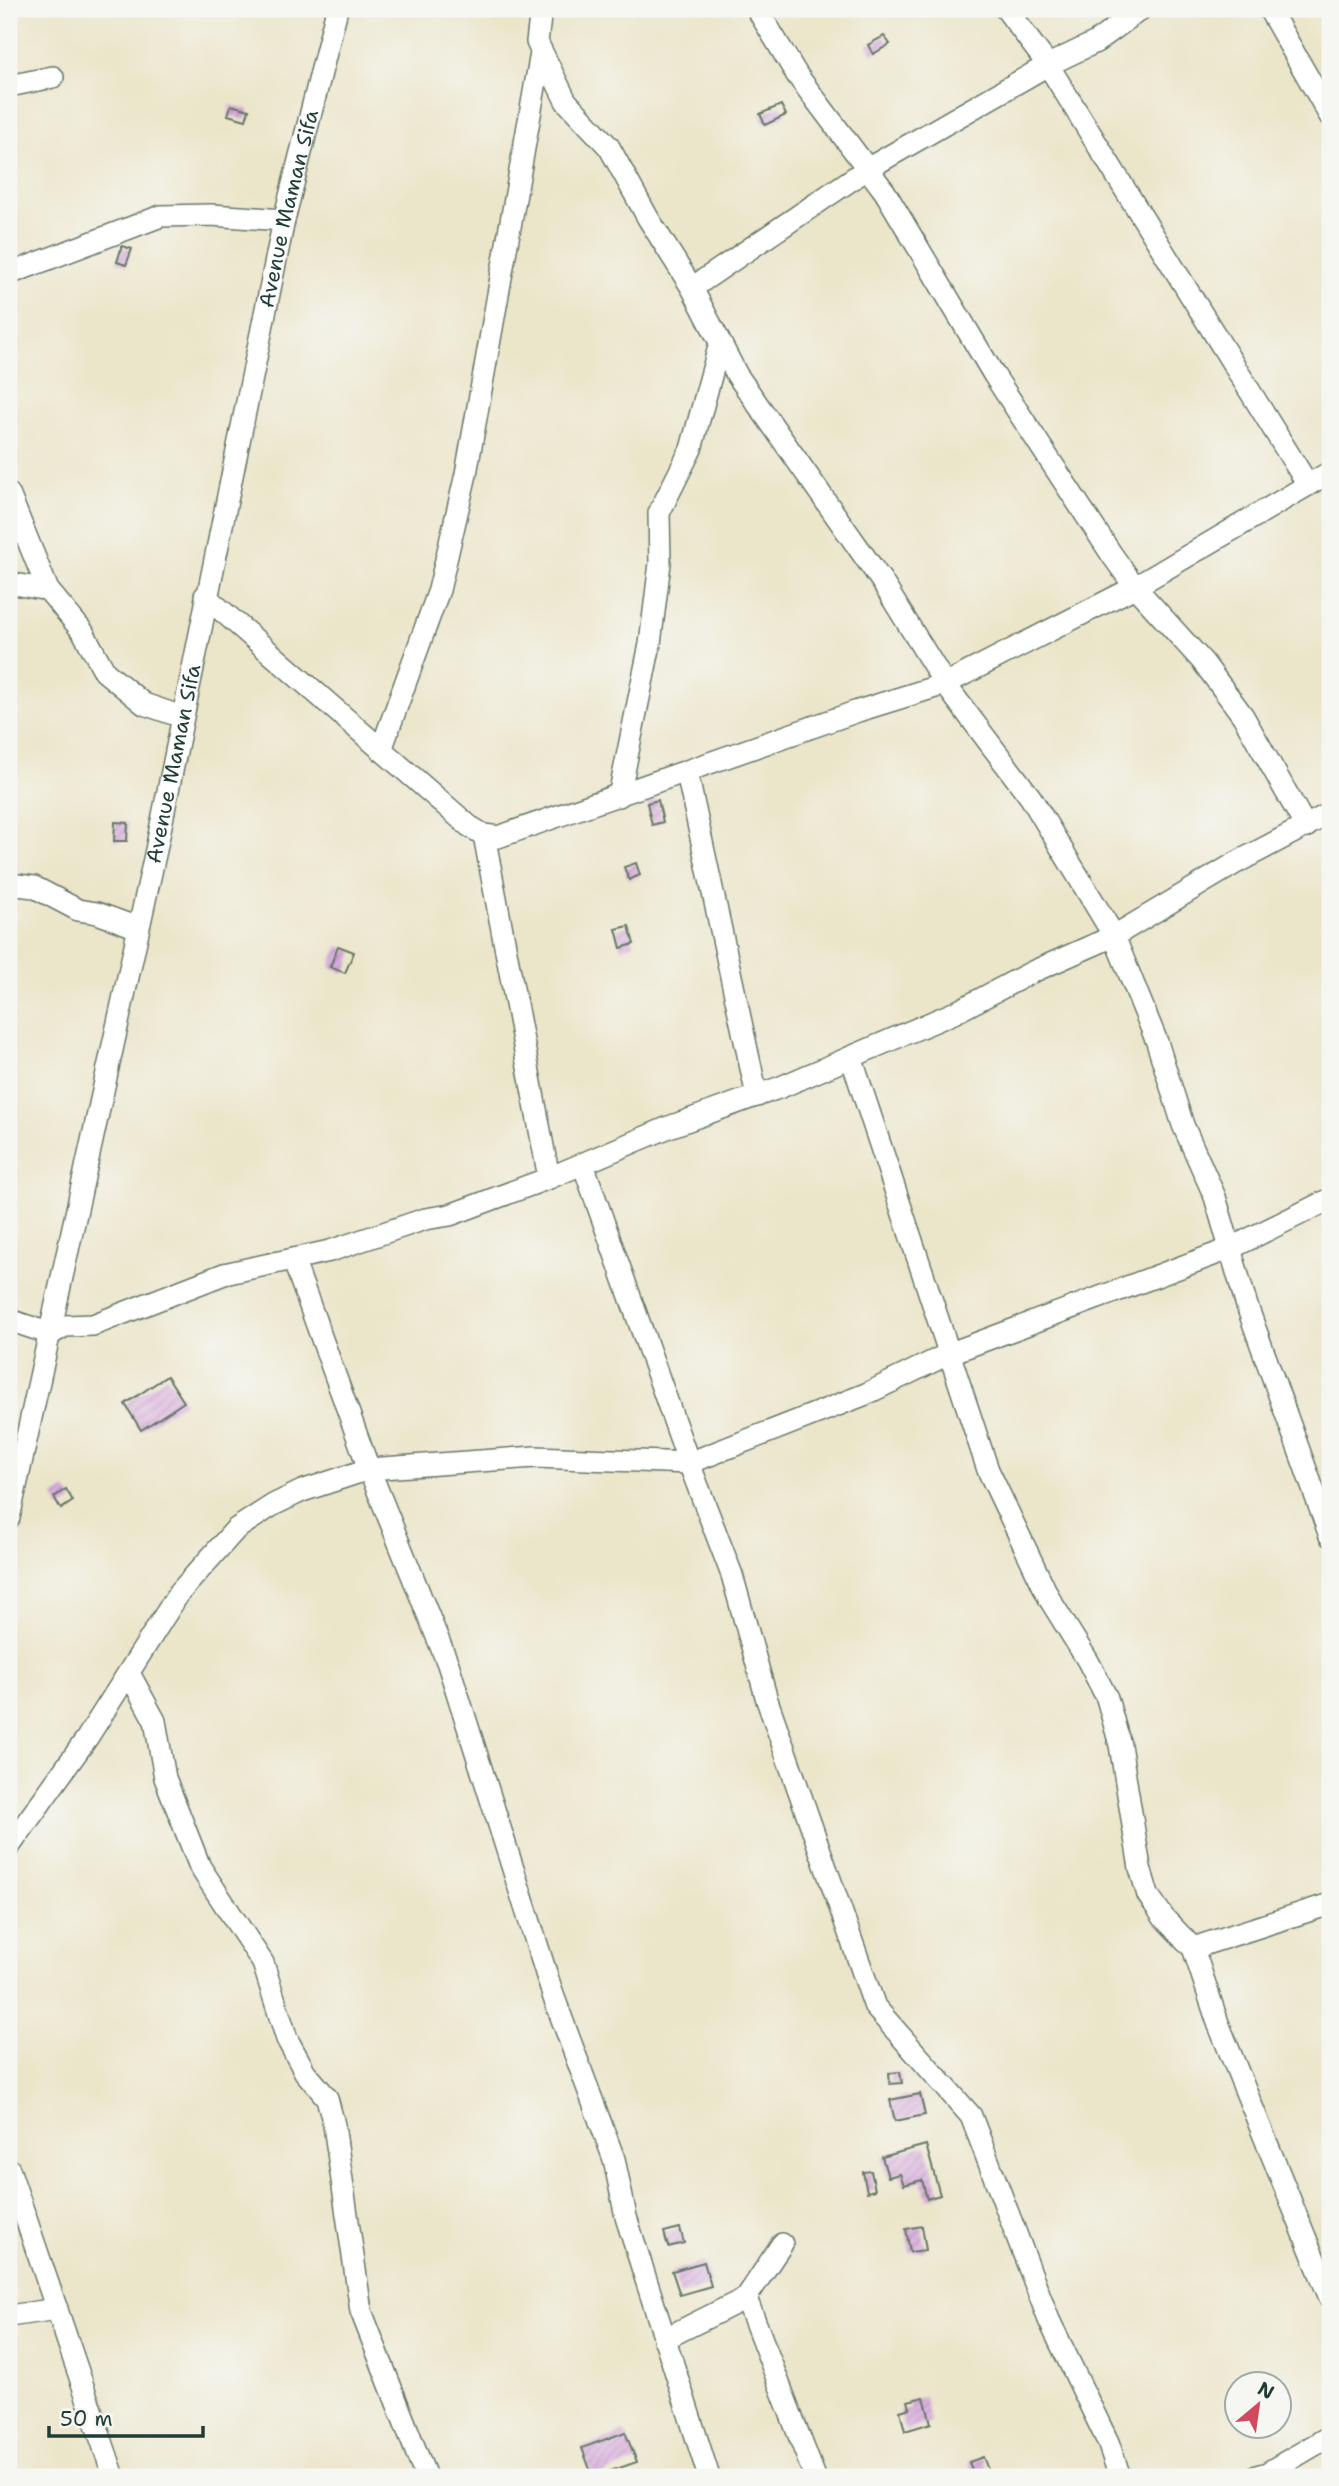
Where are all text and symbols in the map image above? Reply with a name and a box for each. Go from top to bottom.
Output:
street label: Avenue Maman Sifa [253,107,325,310]
street label: Avenue Maman Sifa [139,662,207,866]
north arrow [1224,2370,1294,2440]
text: N [1253,2376,1279,2405]
scale bar [49,2395,203,2439]
text: 50 m [60,2405,113,2433]

